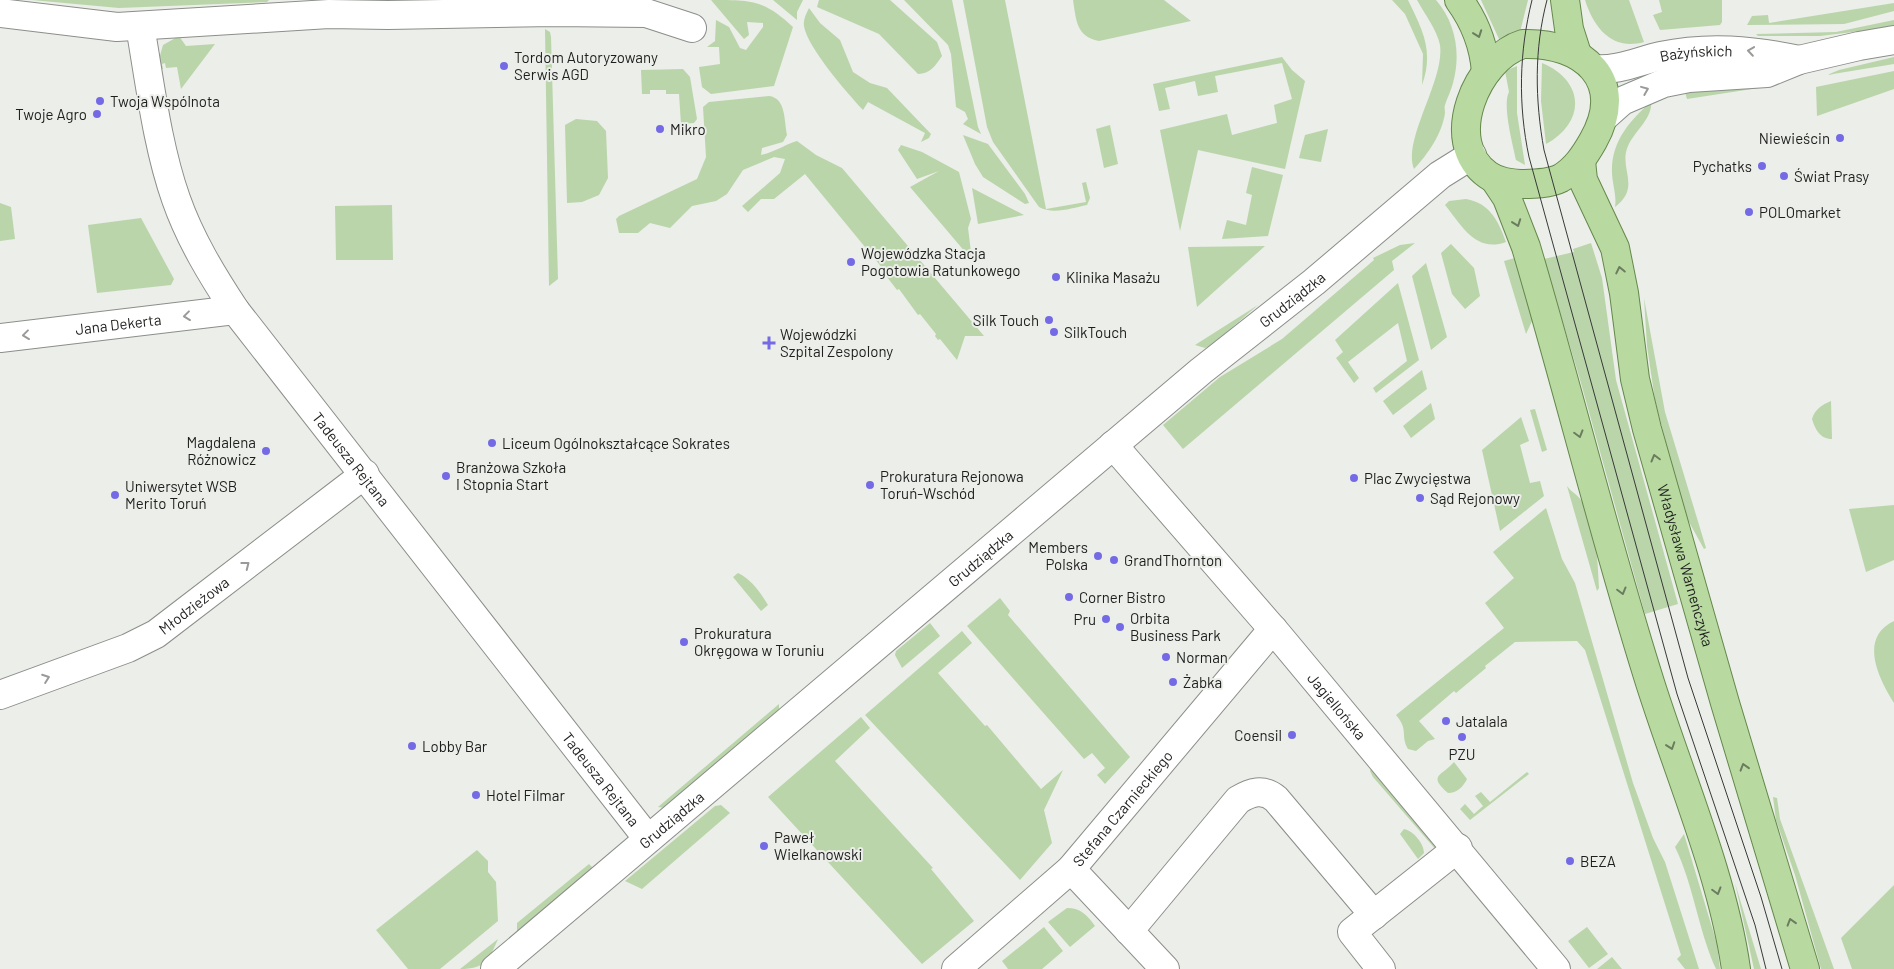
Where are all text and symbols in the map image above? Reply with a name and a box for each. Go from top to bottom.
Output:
one-way arrow [1472,29,1482,38]
street label: Bażyńskich [1658,41,1733,65]
one-way arrow [1747,46,1755,57]
place label: Tordom Autoryzowany Serwis AGD [514,48,658,83]
marker: Tordom Autoryzowany Serwis AGD [498,60,510,72]
one-way arrow [1640,86,1649,97]
place label: Twoja Wspólnota [110,92,220,110]
marker: Twoja Wspólnota [94,95,106,107]
place label: Twoje Agro [15,105,87,123]
marker: Twoje Agro [91,108,103,120]
place label: Mikro [670,120,706,138]
marker: Mikro [654,123,666,135]
place label: Niewieścin [1759,129,1830,147]
marker: Niewieścin [1834,132,1846,144]
place label: Pychatks [1693,157,1752,175]
marker: Pychatks [1756,160,1768,172]
place label: Świat Prasy [1794,167,1869,185]
marker: Świat Prasy [1778,170,1790,182]
place label: POLOmarket [1759,203,1841,221]
marker: POLOmarket [1743,206,1755,218]
one-way arrow [1511,219,1521,227]
place label: Wojewódzka Stacja Pogotowia Ratunkowego [861,244,1021,279]
marker: Wojewódzka Stacja Pogotowia Ratunkowego [845,256,857,268]
one-way arrow [1615,265,1626,274]
place label: Klinika Masażu [1066,268,1160,286]
street label: Grudziądzka [1255,268,1329,331]
marker: Klinika Masażu [1050,271,1062,283]
street label: Jana Dekerta [74,310,162,338]
one-way arrow [183,310,191,321]
place label: Silk Touch [973,311,1039,329]
marker: Silk Touch [1043,314,1055,326]
place label: SilkTouch [1064,323,1127,341]
place label: Wojewódzki Szpital Zespolony [780,325,893,360]
marker: SilkTouch [1048,326,1060,338]
one-way arrow [21,329,29,340]
marker: Wojewódzki Szpital Zespolony [762,336,776,350]
street label: Tadeusza Rejtana [309,408,394,510]
one-way arrow [1573,430,1583,438]
place label: Magdalena Różnowicz [187,433,256,468]
place label: Liceum Ogólnokształcące Sokrates [502,434,730,452]
marker: Liceum Ogólnokształcące Sokrates [486,437,498,449]
marker: Magdalena Różnowicz [260,445,272,457]
one-way arrow [1651,455,1661,463]
place label: Branżowa Szkoła I Stopnia Start [456,458,566,493]
place label: Prokuratura Rejonowa Toruń-Wschód [880,467,1024,502]
place label: Plac Zwycięstwa [1364,469,1471,487]
marker: Branżowa Szkoła I Stopnia Start [440,470,452,482]
marker: Plac Zwycięstwa [1348,472,1360,484]
place label: Uniwersytet WSB Merito Toruń [125,477,237,512]
marker: Prokuratura Rejonowa Toruń-Wschód [864,479,876,491]
street label: Władysława Warneńczyka [1654,482,1717,649]
marker: Uniwersytet WSB Merito Toruń [109,489,121,501]
place label: Sąd Rejonowy [1430,489,1520,507]
marker: Sąd Rejonowy [1414,492,1426,504]
street label: Grudziądzka [944,526,1016,590]
place label: Members Polska [1028,538,1088,573]
marker: Members Polska [1092,550,1104,562]
place label: GrandThornton [1124,551,1222,569]
marker: GrandThornton [1108,554,1120,566]
one-way arrow [240,562,250,571]
street label: Młodzieżowa [155,573,232,638]
one-way arrow [1617,586,1627,595]
place label: Corner Bistro [1079,588,1166,606]
marker: Corner Bistro [1063,591,1075,603]
place label: Orbita Business Park [1130,609,1221,644]
place label: Pru [1074,610,1096,628]
marker: Pru [1100,613,1112,625]
marker: Orbita Business Park [1114,621,1126,633]
place label: Prokuratura Okręgowa w Toruniu [694,624,824,659]
marker: Prokuratura Okręgowa w Toruniu [678,636,690,648]
place label: Norman [1176,648,1228,666]
marker: Norman [1160,651,1172,663]
street label: Jagiellońska [1304,669,1370,743]
place label: Żabka [1183,673,1222,691]
one-way arrow [41,674,50,684]
marker: Żabka [1167,676,1179,688]
place label: Jatalala [1456,712,1508,730]
marker: Jatalala [1440,715,1452,727]
place label: Coensil [1234,726,1282,744]
street label: Tadeusza Rejtana [559,728,644,830]
marker: Coensil [1286,729,1298,741]
marker: PZU [1456,731,1468,743]
place label: Lobby Bar [422,737,488,755]
marker: Lobby Bar [406,740,418,752]
one-way arrow [1665,741,1675,750]
place label: PZU [1449,745,1475,763]
street label: Stefana Czarnieckiego [1068,747,1176,870]
one-way arrow [1740,763,1750,771]
place label: Hotel Filmar [486,786,565,804]
street label: Grudziądzka [635,787,707,852]
marker: Hotel Filmar [470,789,482,801]
place label: Paweł Wielkanowski [774,828,862,863]
marker: Paweł Wielkanowski [758,840,770,852]
place label: BEZA [1580,852,1616,870]
marker: BEZA [1564,855,1576,867]
one-way arrow [1712,886,1722,894]
one-way arrow [1786,919,1796,927]

